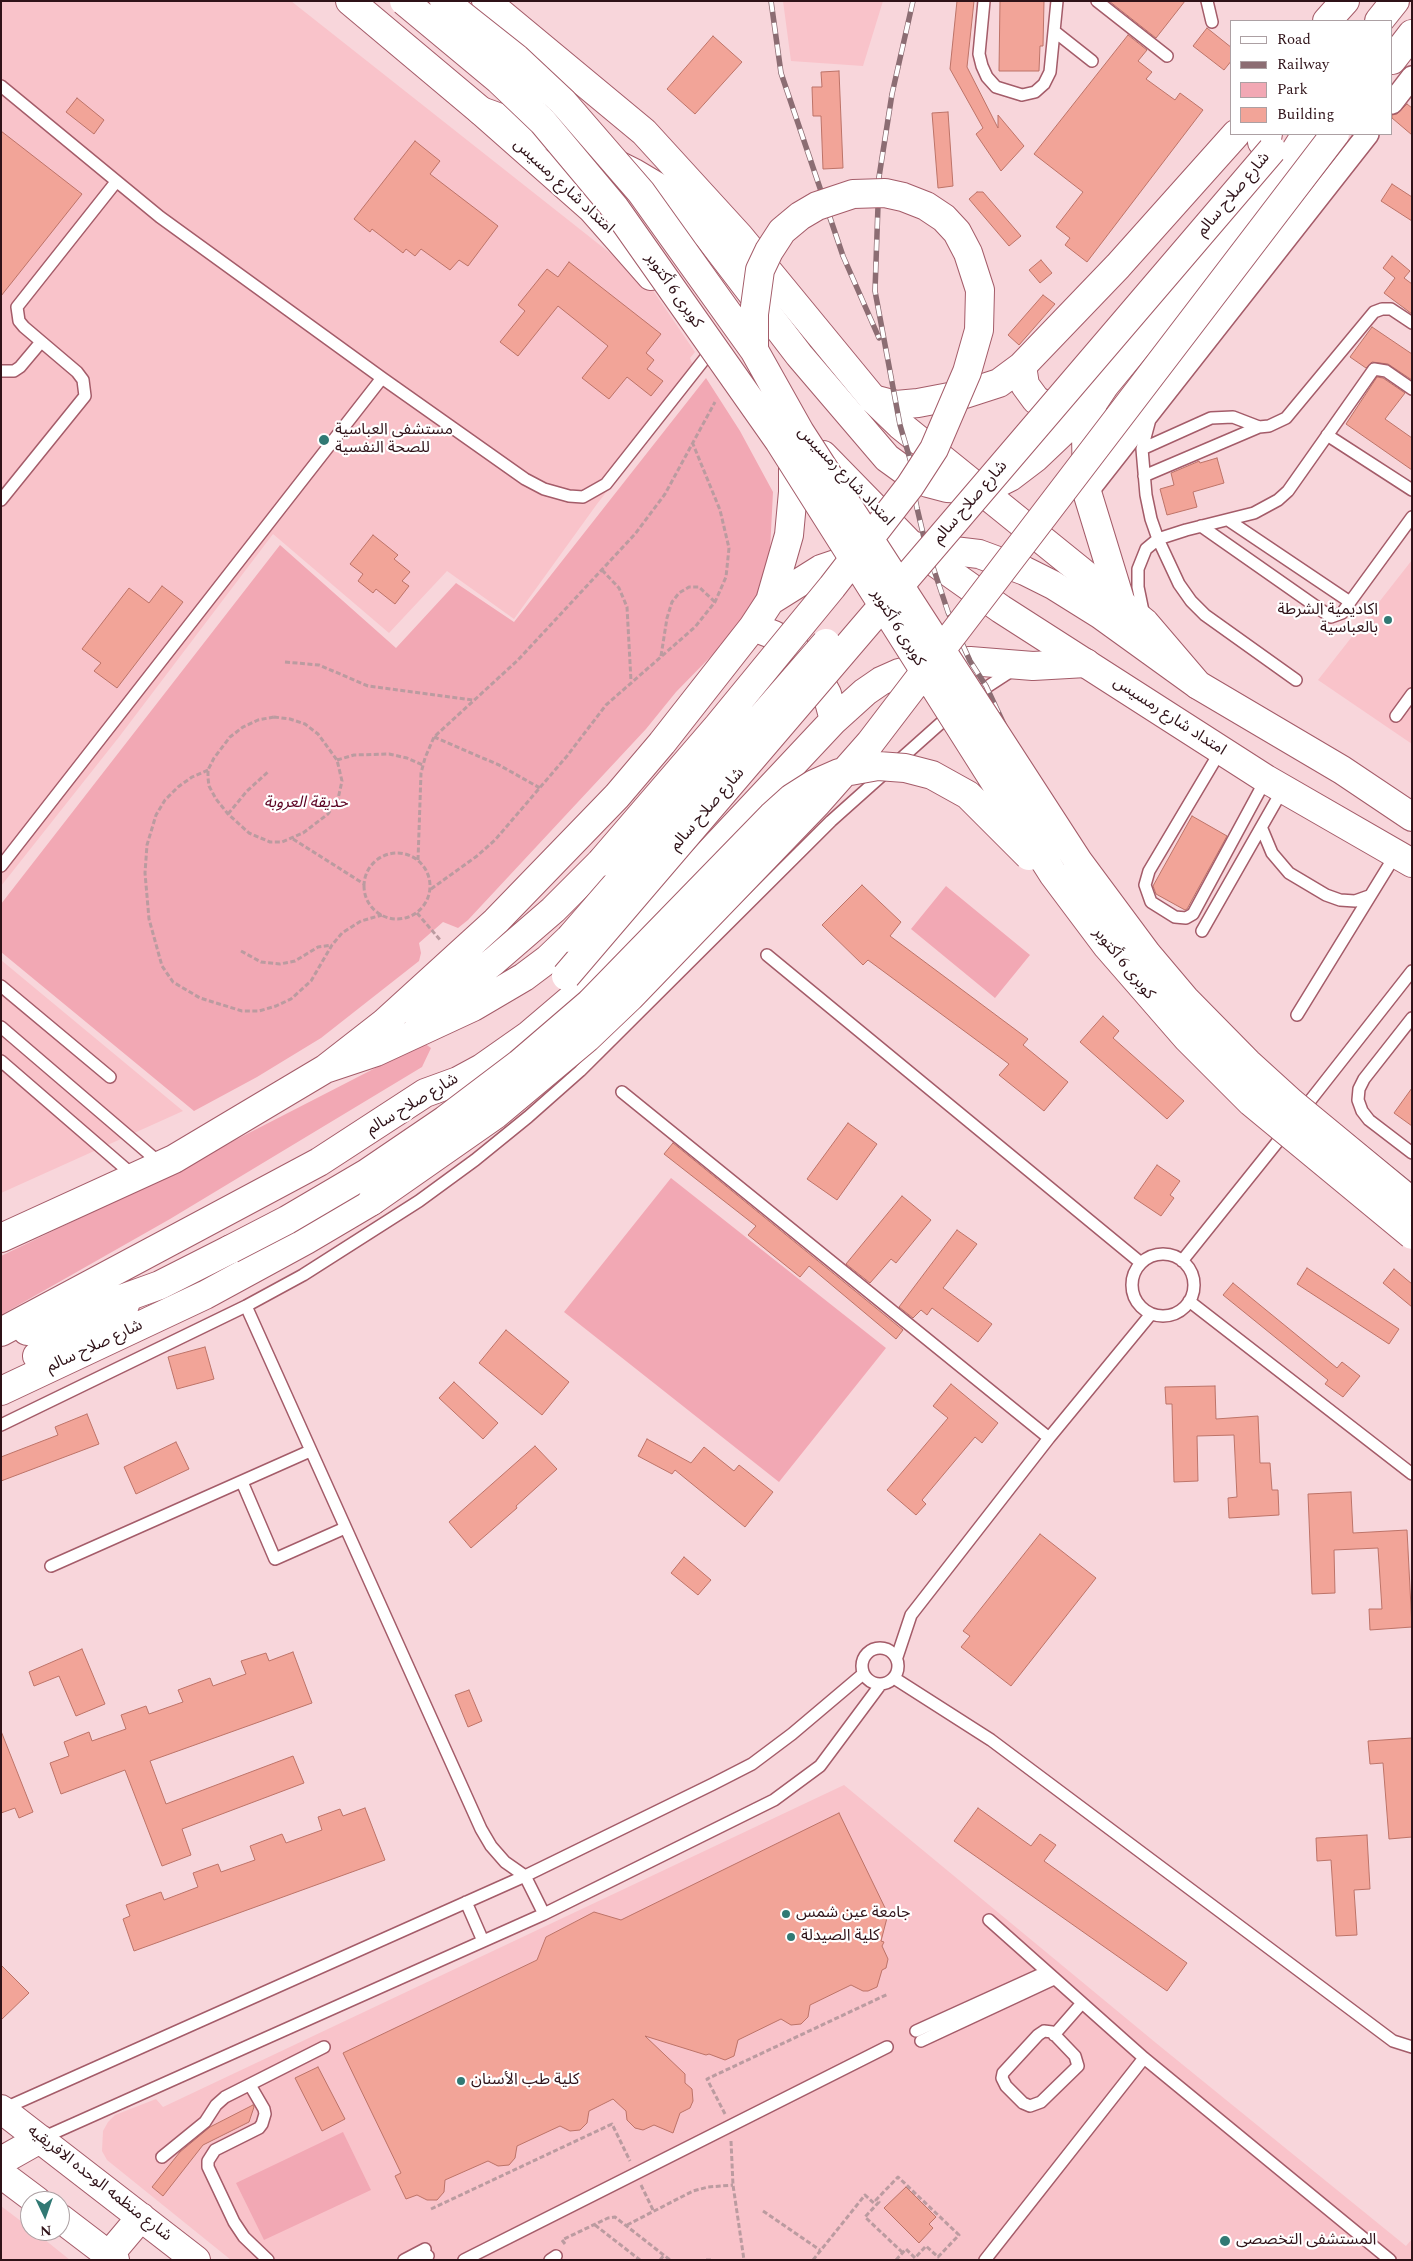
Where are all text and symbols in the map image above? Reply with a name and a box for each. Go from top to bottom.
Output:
legend [1230,20,1393,135]
text: Road [1277,28,1311,51]
text: Railway [1277,53,1329,76]
text: Park [1277,78,1308,101]
text: Building [1277,103,1334,126]
street label: امتداد شارع رمسيس [509,135,617,239]
street label: شارع صلاح سالم [1193,149,1275,241]
street label: كوبرى 6 أكتوبر [640,250,706,332]
place label: مستشفى العباسية للصحة النفسية [335,421,453,459]
street label: امتداد شارع رمسيس [793,423,897,531]
marker: مستشفى العباسية للصحة النفسية [317,433,331,447]
street label: شارع صلاح سالم [930,458,1012,548]
street label: كوبرى 6 أكتوبر [866,586,928,670]
place label: اكاديمية الشرطة بالعباسية [1278,601,1378,639]
marker: اكاديمية الشرطة بالعباسية [1382,614,1394,626]
street label: امتداد شارع رمسيس [1109,673,1229,761]
street label: شارع صلاح سالم [667,765,749,855]
park label: حديقة العروبة [264,794,348,814]
street label: كوبرى 6 أكتوبر [1088,924,1158,1004]
street label: شارع صلاح سالم [364,1070,462,1140]
street label: شارع صلاح سالم [44,1316,146,1378]
place label: جامعة عين شمس [796,1904,910,1924]
marker: جامعة عين شمس [780,1908,792,1920]
place label: كلية الصيدلة [801,1927,880,1947]
marker: كلية الصيدلة [785,1931,797,1943]
place label: كلية طب الأسنان [471,2071,579,2091]
marker: كلية طب الأسنان [455,2075,467,2087]
street label: شارع منظمه الوحده الافريقيه [23,2122,175,2246]
north arrow [20,2191,70,2241]
text: N [39,2220,52,2241]
place label: المستشفى التخصصى [1236,2231,1376,2251]
marker: المستشفى التخصصى [1218,2234,1232,2248]

